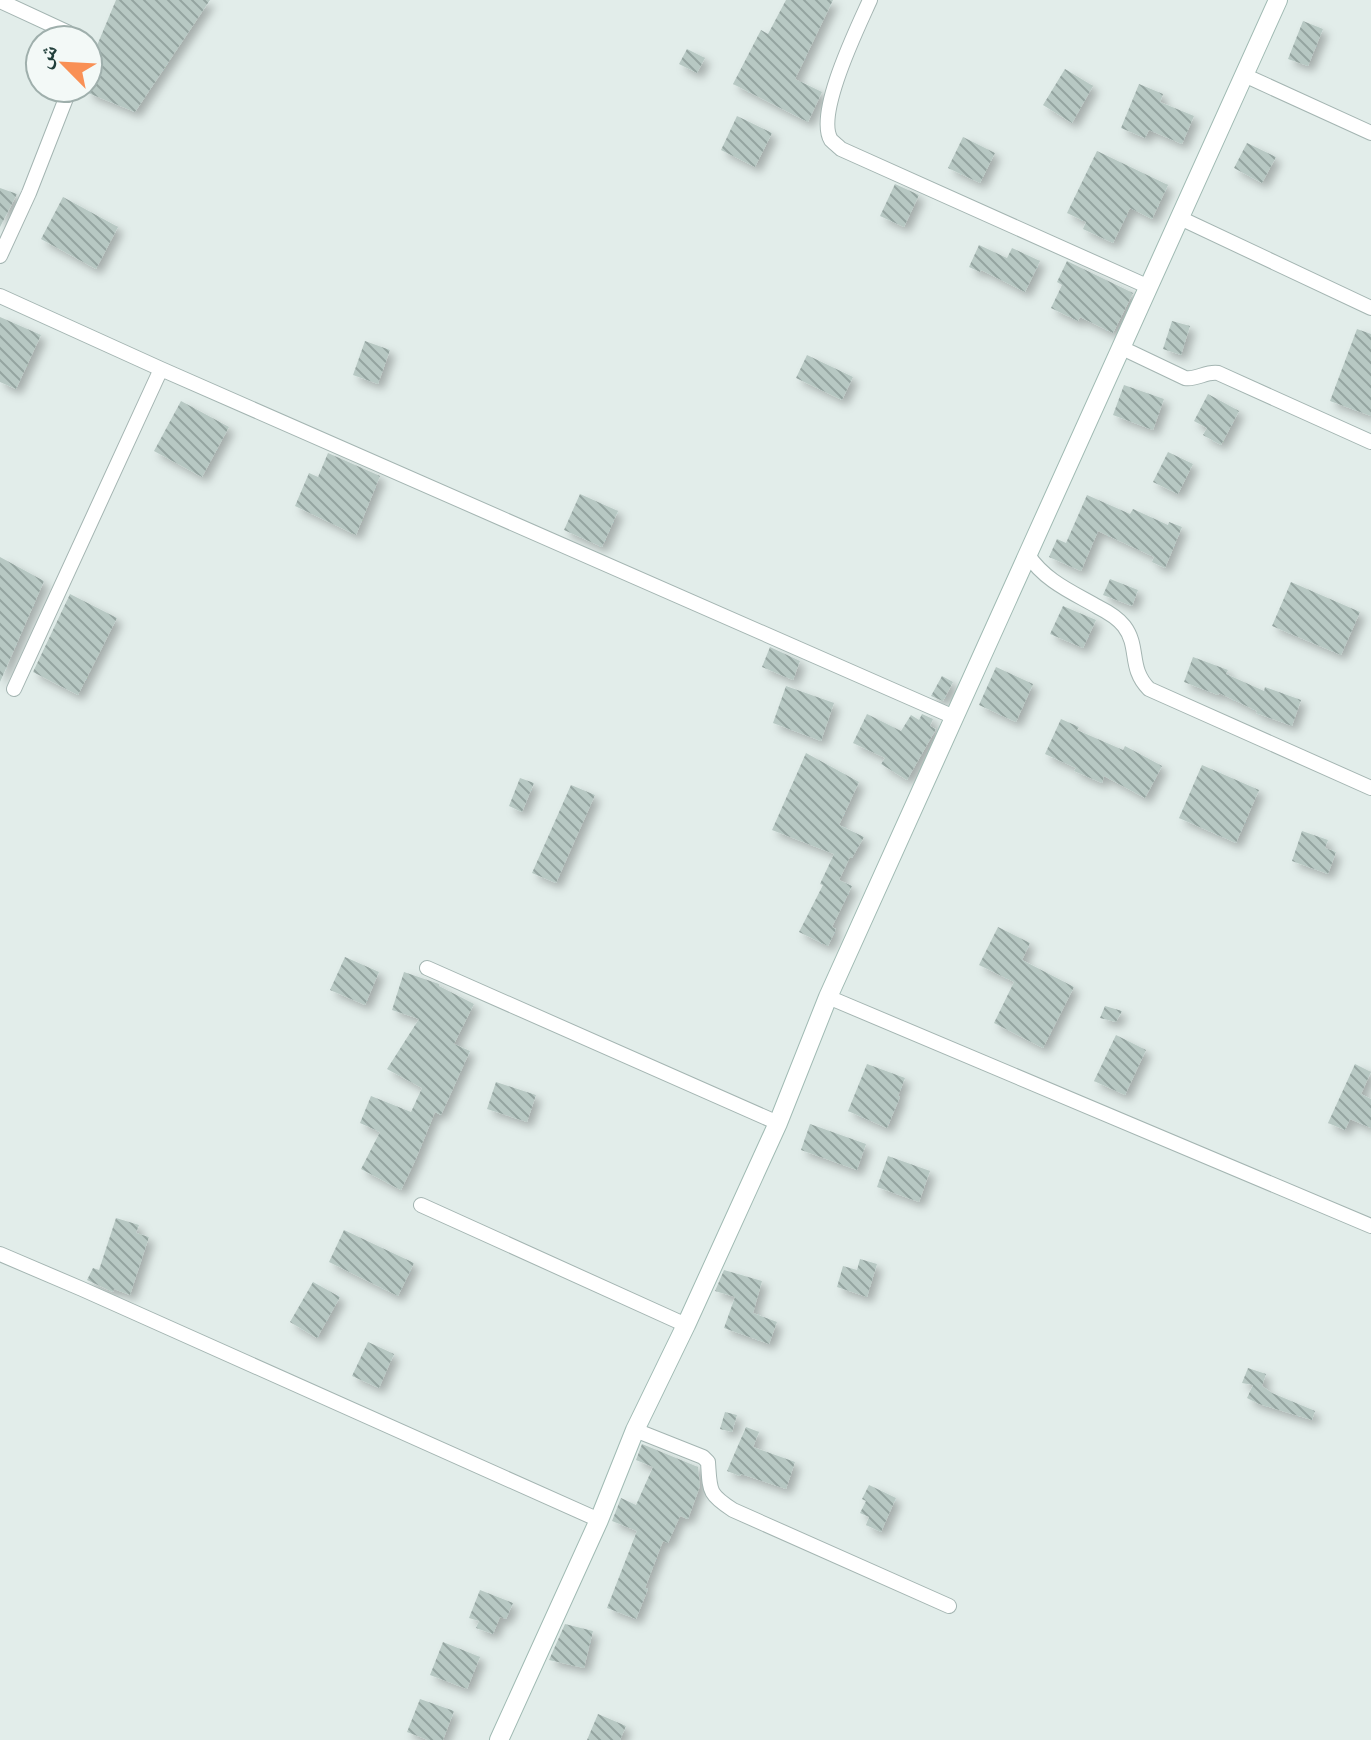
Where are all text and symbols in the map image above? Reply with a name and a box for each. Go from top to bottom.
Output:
north arrow [24,24,104,104]
text: ش [27,39,64,73]

